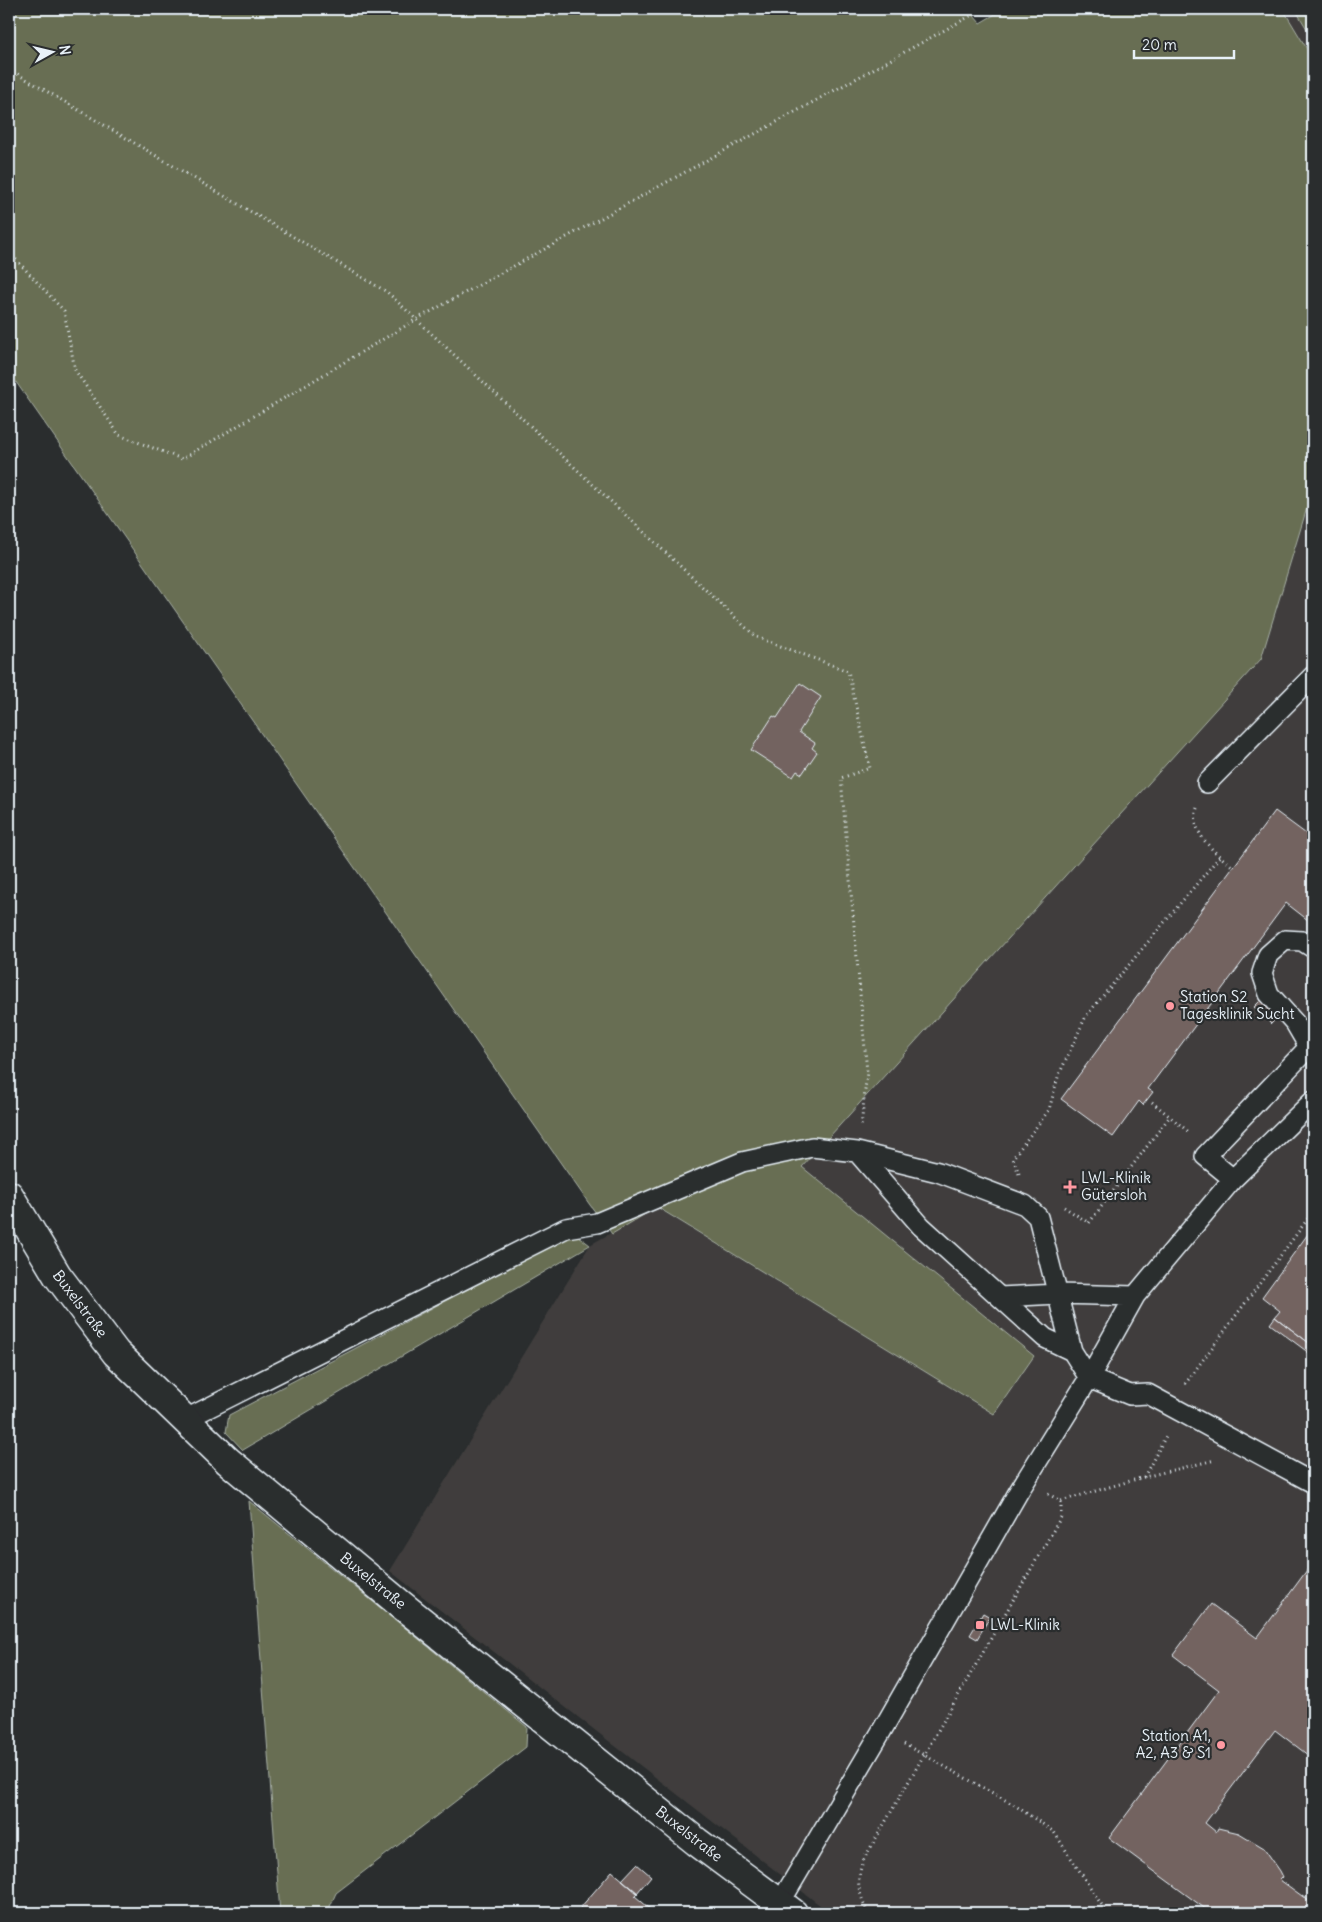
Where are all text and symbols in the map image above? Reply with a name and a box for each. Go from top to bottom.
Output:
north arrow [28,28,78,78]
scale bar [1134,28,1234,60]
text: 20 m [1142,35,1177,54]
text: N [55,44,74,56]
place label: Station S2 Tagesklinik Sucht [1180,987,1295,1023]
marker: Station S2 Tagesklinik Sucht [1164,1000,1176,1012]
place label: LWL-Klinik Gütersloh [1081,1168,1151,1204]
marker: LWL-Klinik Gütersloh [1063,1180,1077,1194]
street label: Buxelstraße [49,1266,112,1341]
street label: Buxelstraße [336,1548,410,1613]
place label: LWL-Klinik [990,1615,1060,1634]
marker: LWL-Klinik [974,1619,986,1631]
place label: Station A1, A2, A3 & S1 [1136,1726,1211,1762]
marker: Station A1, A2, A3 & S1 [1215,1739,1227,1751]
street label: Buxelstraße [652,1802,727,1866]

